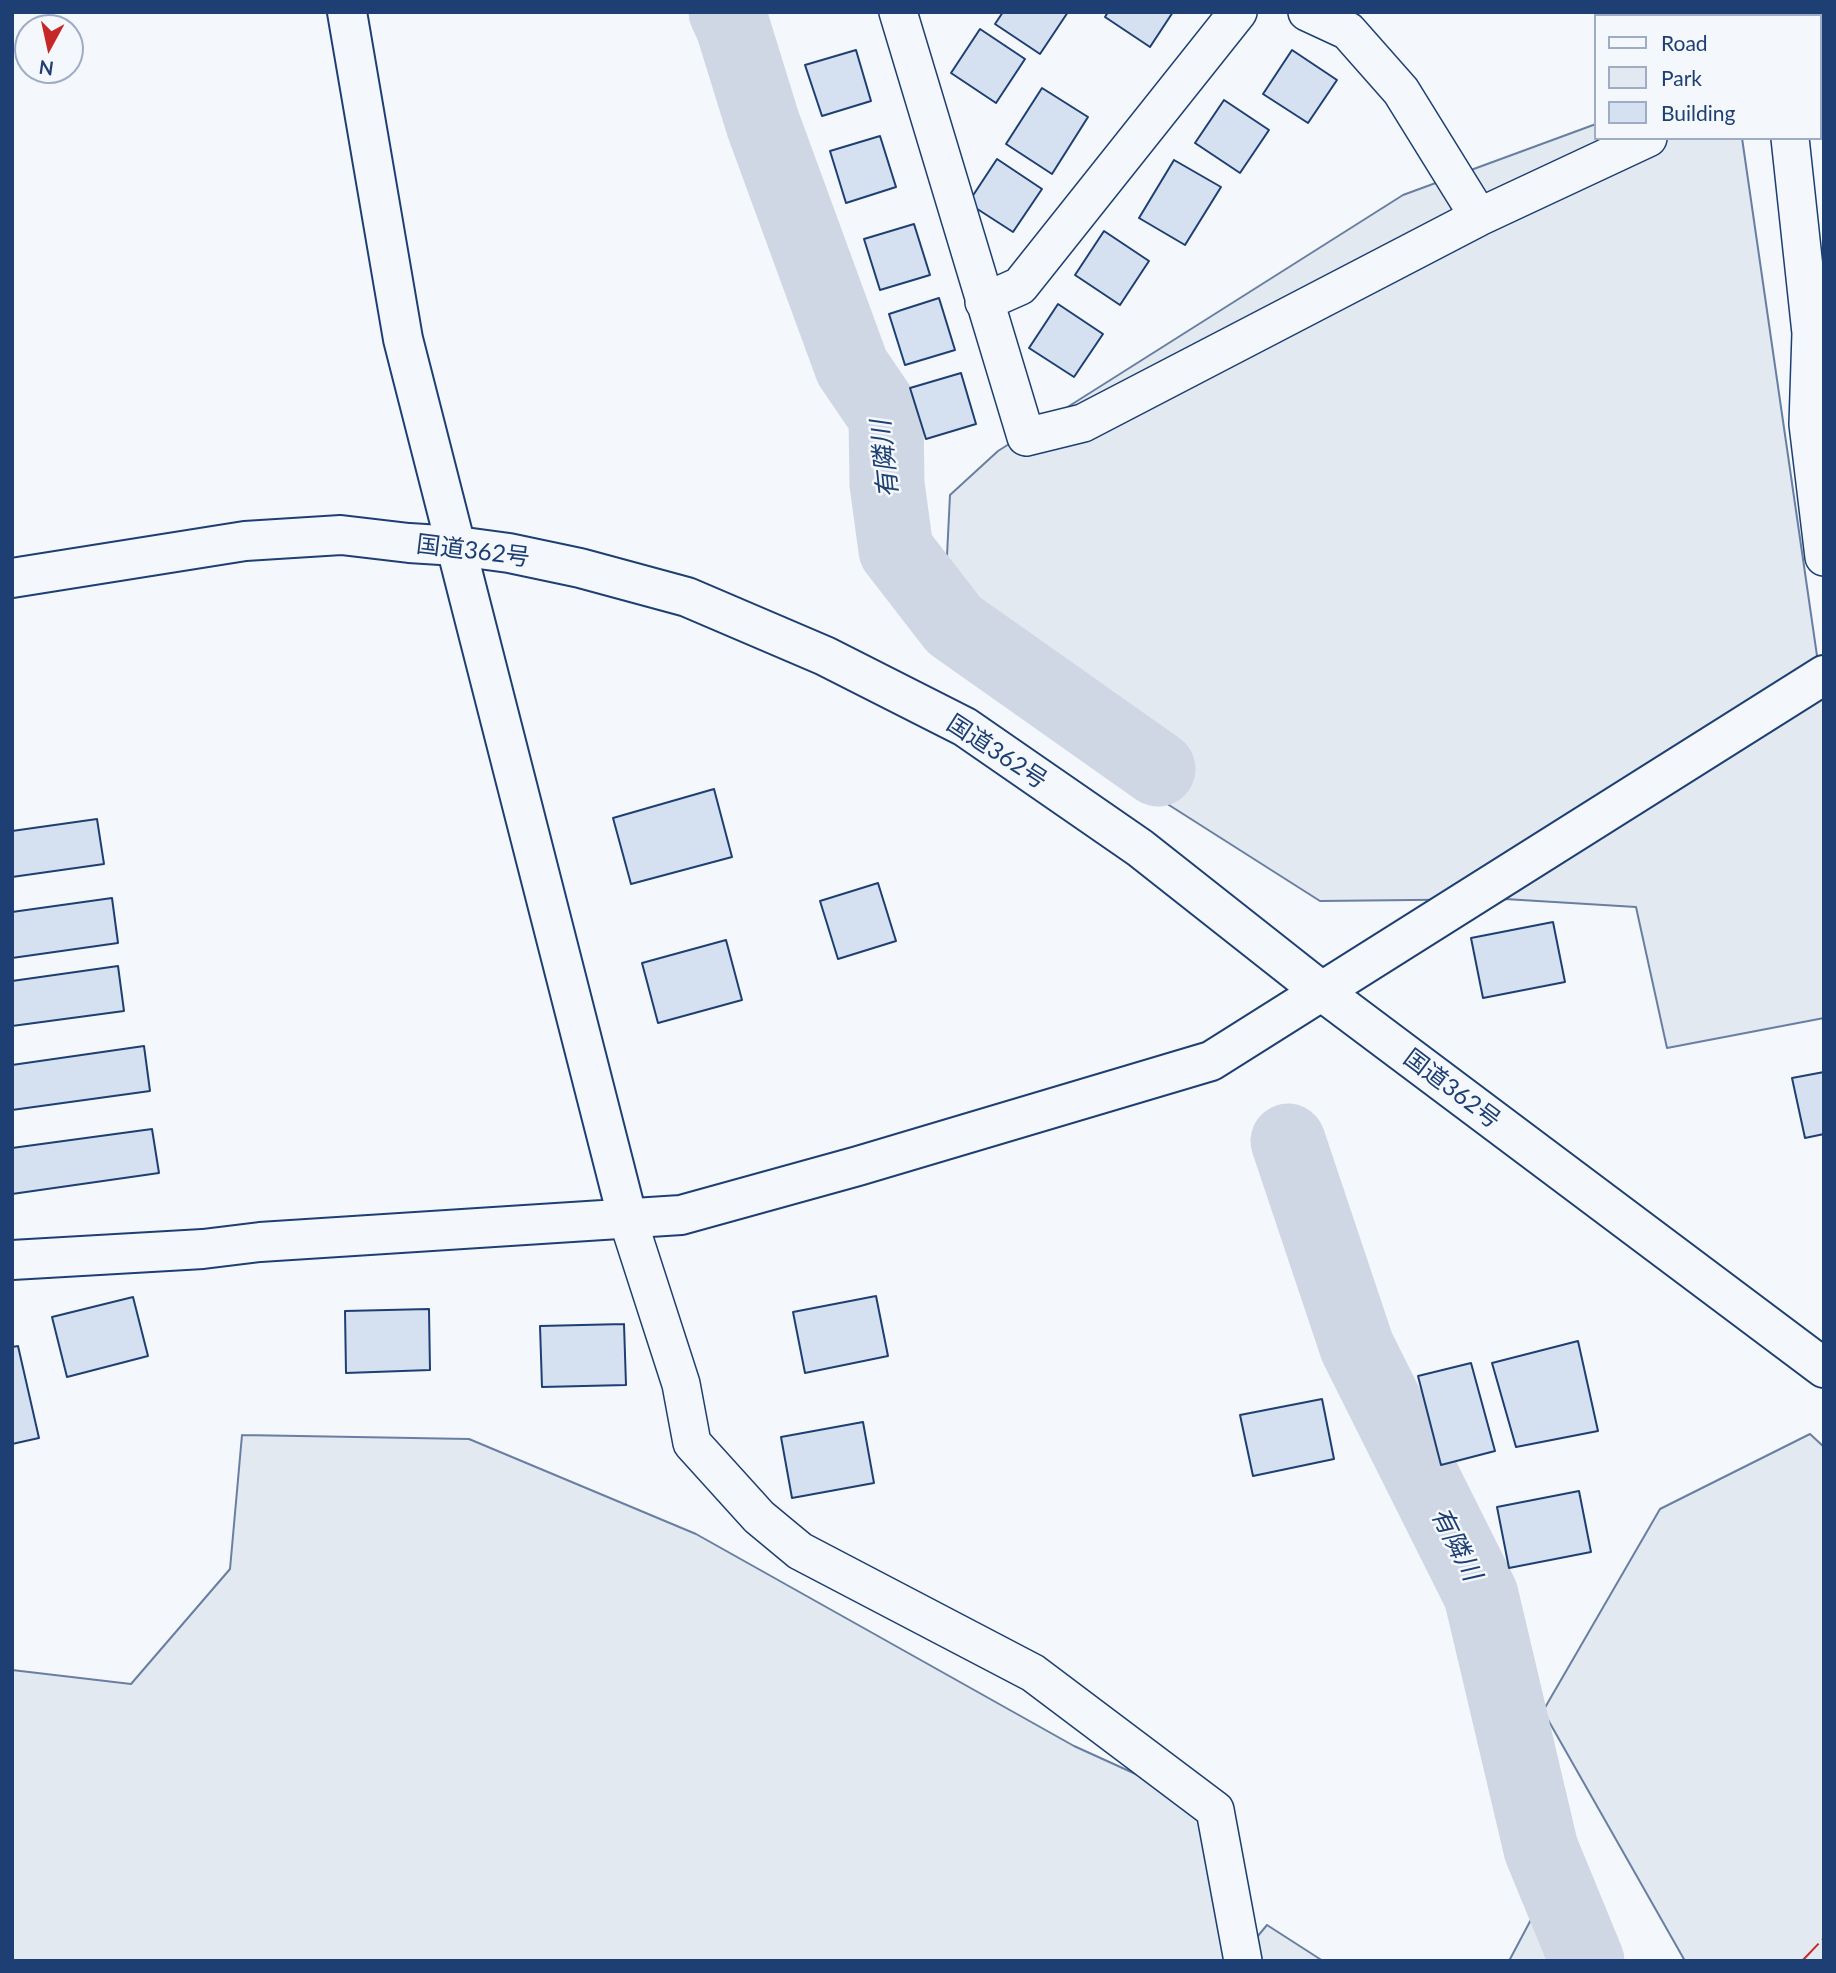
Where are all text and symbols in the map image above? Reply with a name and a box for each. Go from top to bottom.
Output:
north arrow [14,14,84,84]
legend [1594,14,1822,140]
text: Road [1661,30,1708,55]
text: N [37,56,55,81]
text: Park [1661,65,1702,90]
text: Building [1661,100,1736,125]
water label: 有隣川 [865,419,905,499]
street label: 国道362号 [415,530,531,572]
street label: 国道362号 [941,709,1053,795]
street label: 国道362号 [1398,1043,1506,1135]
water label: 有隣川 [1424,1502,1488,1586]

